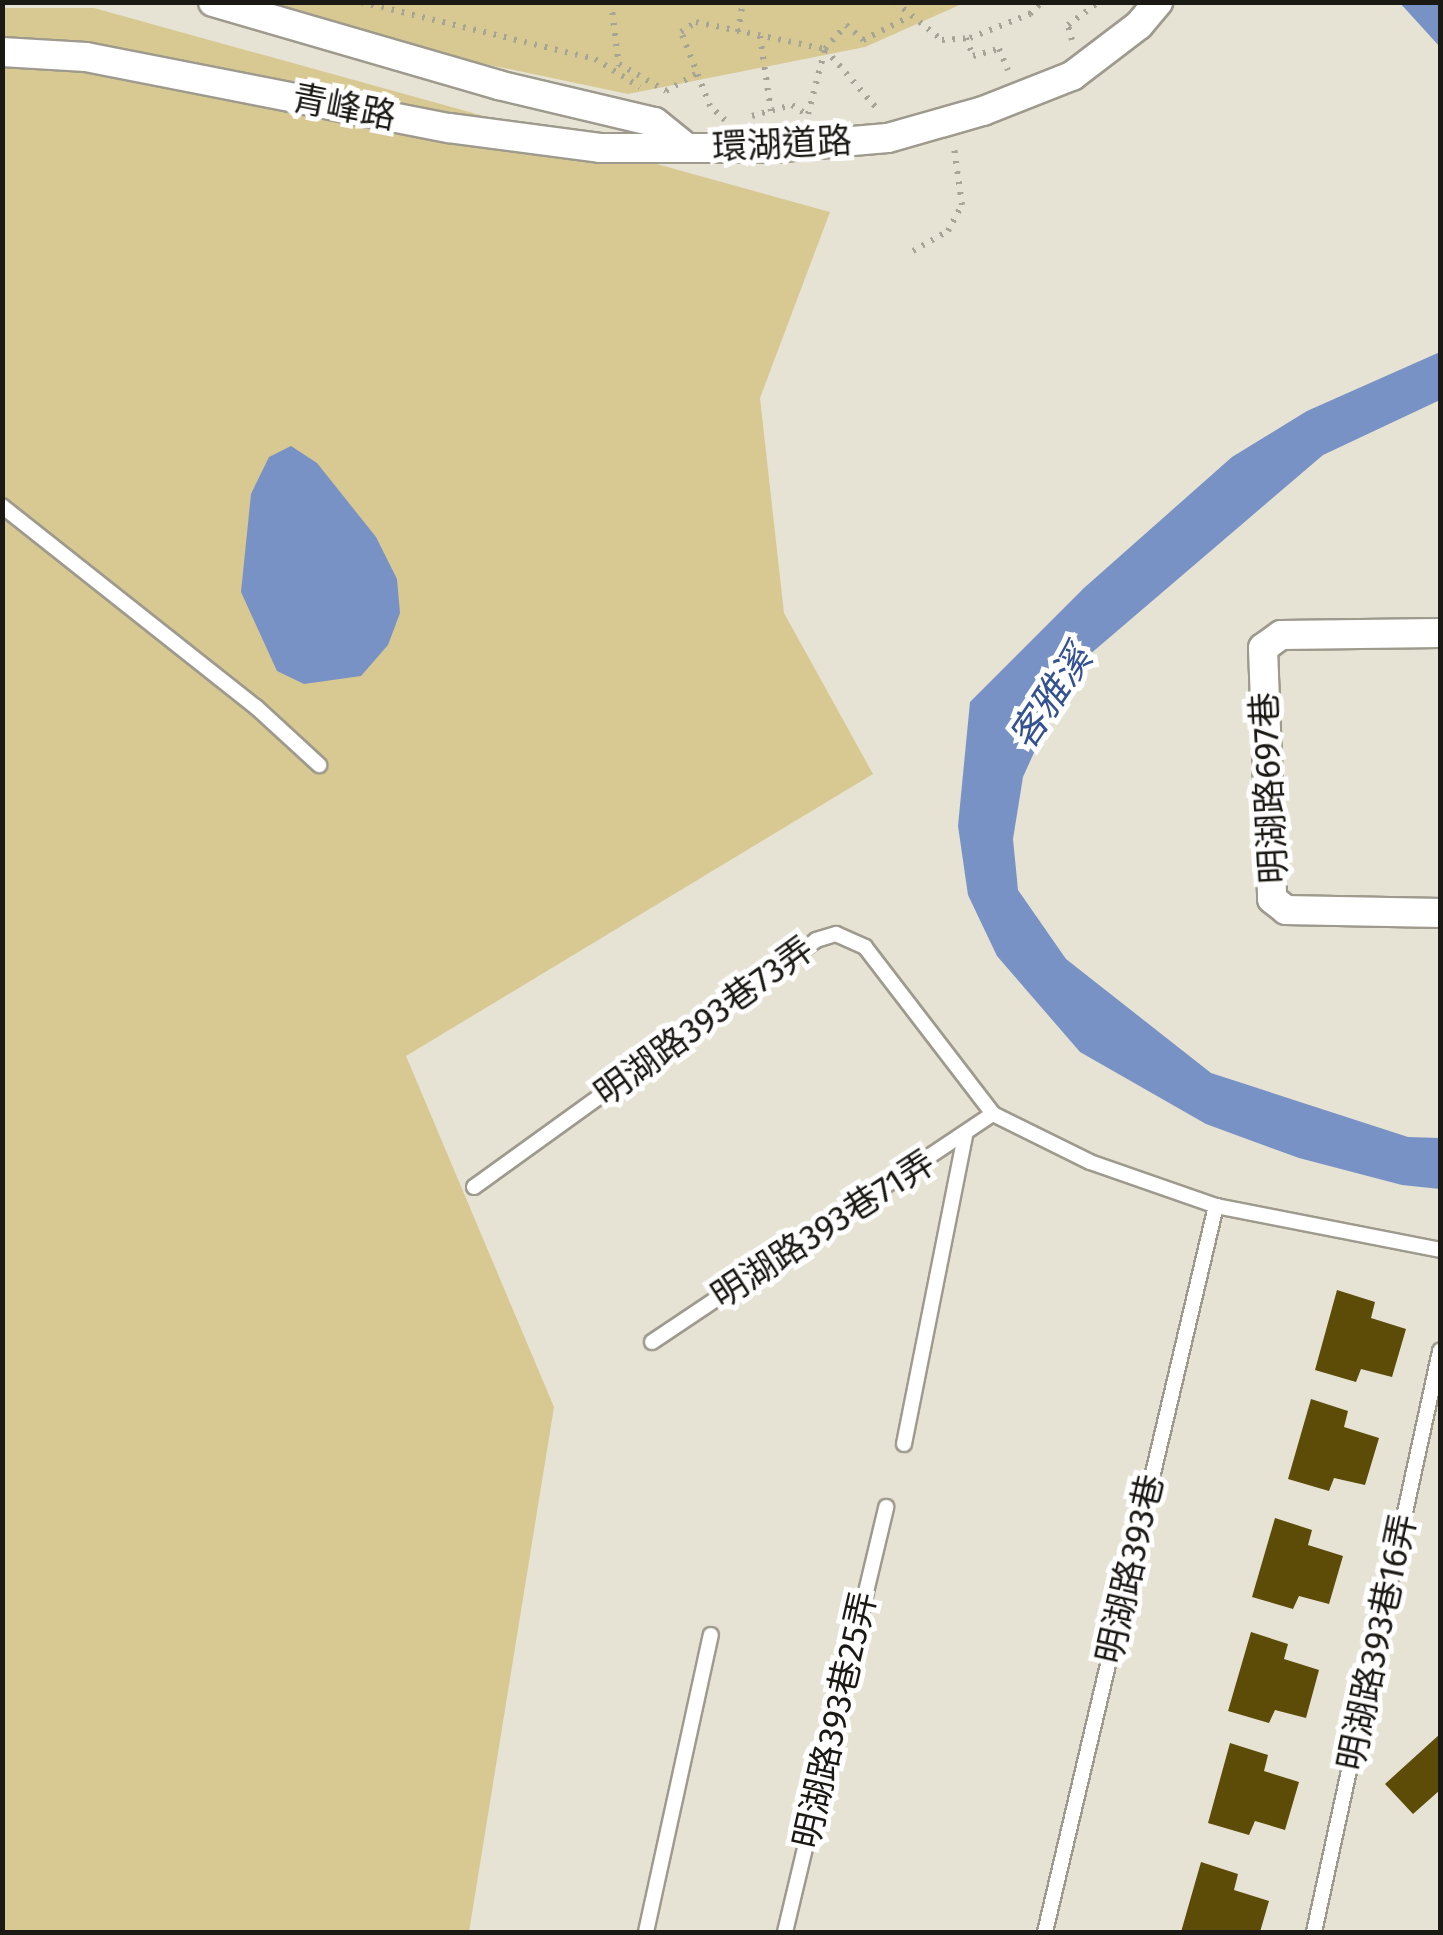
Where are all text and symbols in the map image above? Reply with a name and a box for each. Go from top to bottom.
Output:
street label: 青峰路 [288,76,400,138]
street label: 環湖道路 [711,119,853,169]
water label: 客雅溪 [1000,638,1102,758]
street label: 明湖路697巷 [1243,691,1295,885]
street label: 明湖路393巷73弄 [587,928,821,1114]
street label: 明湖路393巷71弄 [704,1141,942,1317]
street label: 明湖路393巷 [1088,1471,1172,1667]
street label: 明湖路393巷16弄 [1329,1510,1425,1774]
street label: 明湖路393巷25弄 [785,1588,885,1852]

